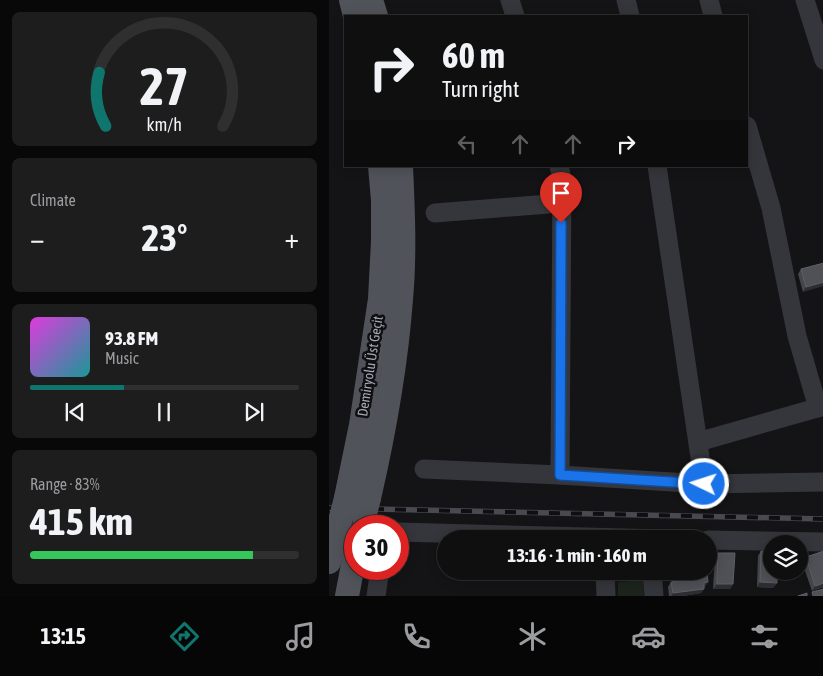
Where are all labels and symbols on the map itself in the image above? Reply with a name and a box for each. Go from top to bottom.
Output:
pin [540,172,582,223]
street label: Demiryolu Üst Geçit [354,315,386,417]
position arrow [677,457,729,509]
speed limit sign: 30 [344,515,409,580]

